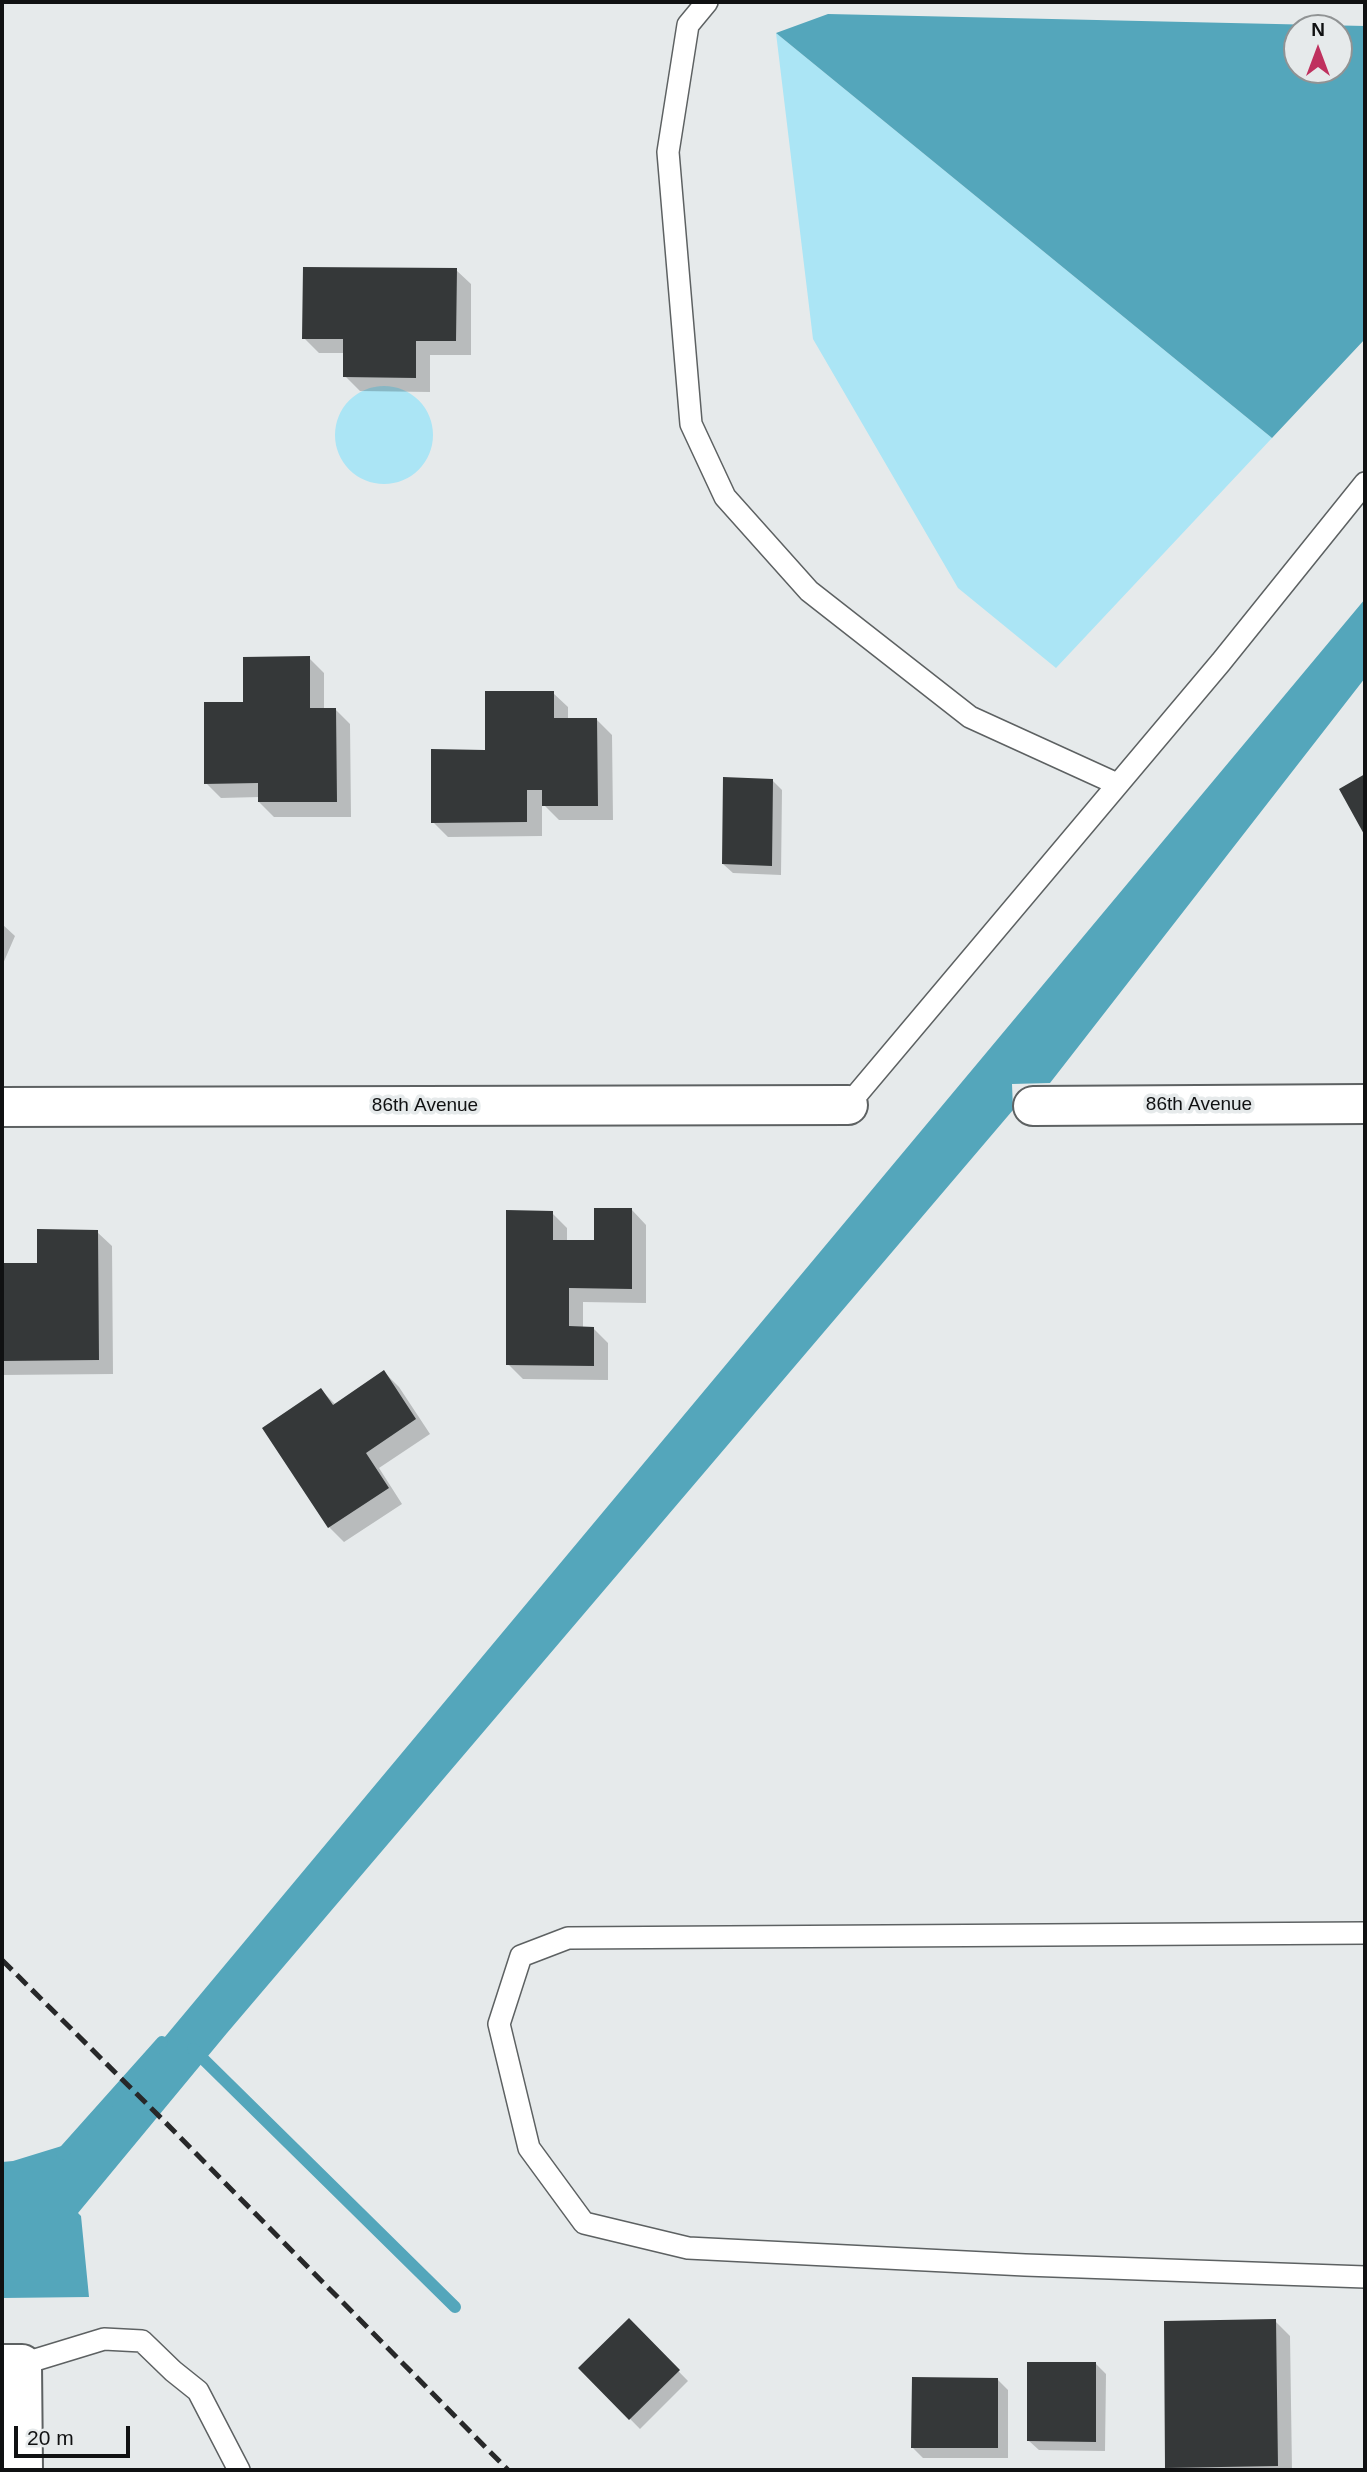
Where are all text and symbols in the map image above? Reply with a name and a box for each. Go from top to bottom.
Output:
north arrow [1283,14,1353,84]
text: N [1311,19,1325,40]
street label: 86th Avenue [1146,1094,1252,1116]
street label: 86th Avenue [372,1095,478,1117]
scale bar [18,2412,133,2456]
text: 20 m [27,2426,74,2449]

